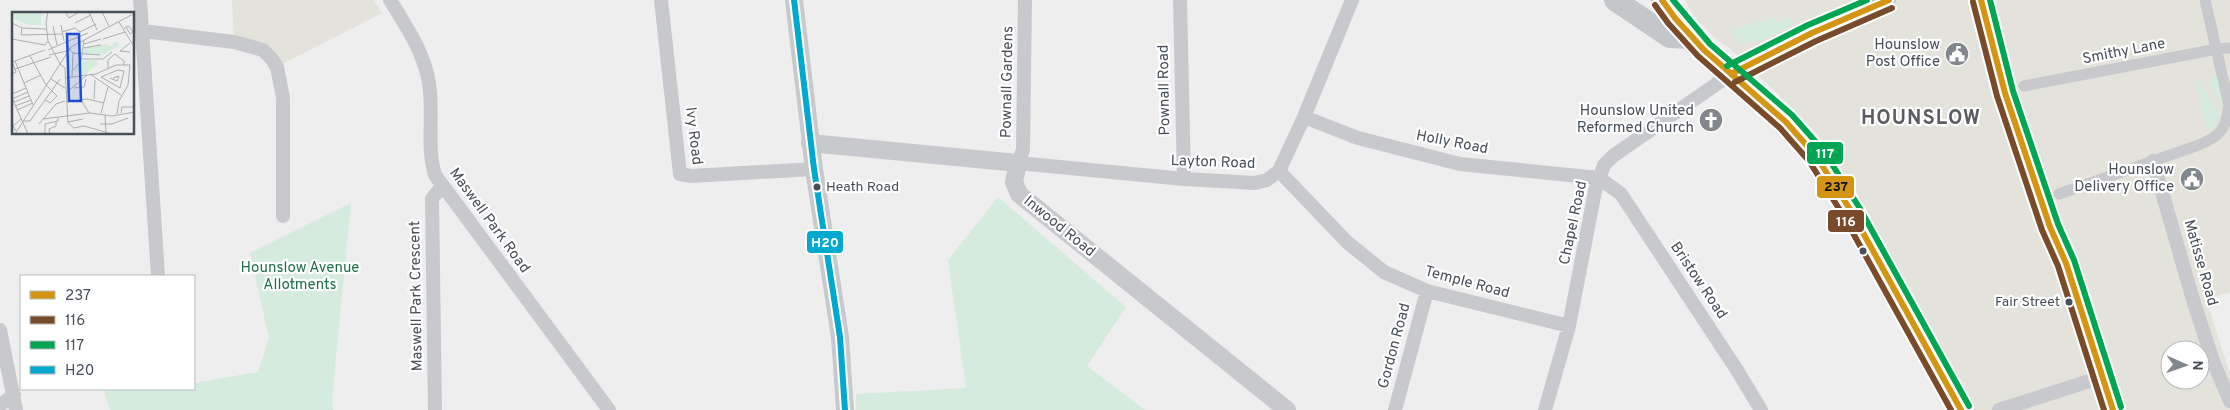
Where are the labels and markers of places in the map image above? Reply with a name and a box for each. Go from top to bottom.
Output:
place label: Hounslow Post Office [1866,36,1940,72]
public building icon: Hounslow Post Office [1944,41,1970,67]
place label: Hounslow United Reformed Church [1577,102,1694,138]
church icon: Hounslow United Reformed Church [1698,107,1724,133]
place label: Hounslow Delivery Office [2074,161,2174,197]
public building icon: Hounslow Delivery Office [2179,166,2205,192]
place label: Heath Road [826,179,899,196]
marker: Heath Road [812,182,822,192]
unlabelled marker [1858,246,1868,256]
place label: Fair Street [1995,294,2060,311]
marker: Fair Street [2064,297,2074,307]

